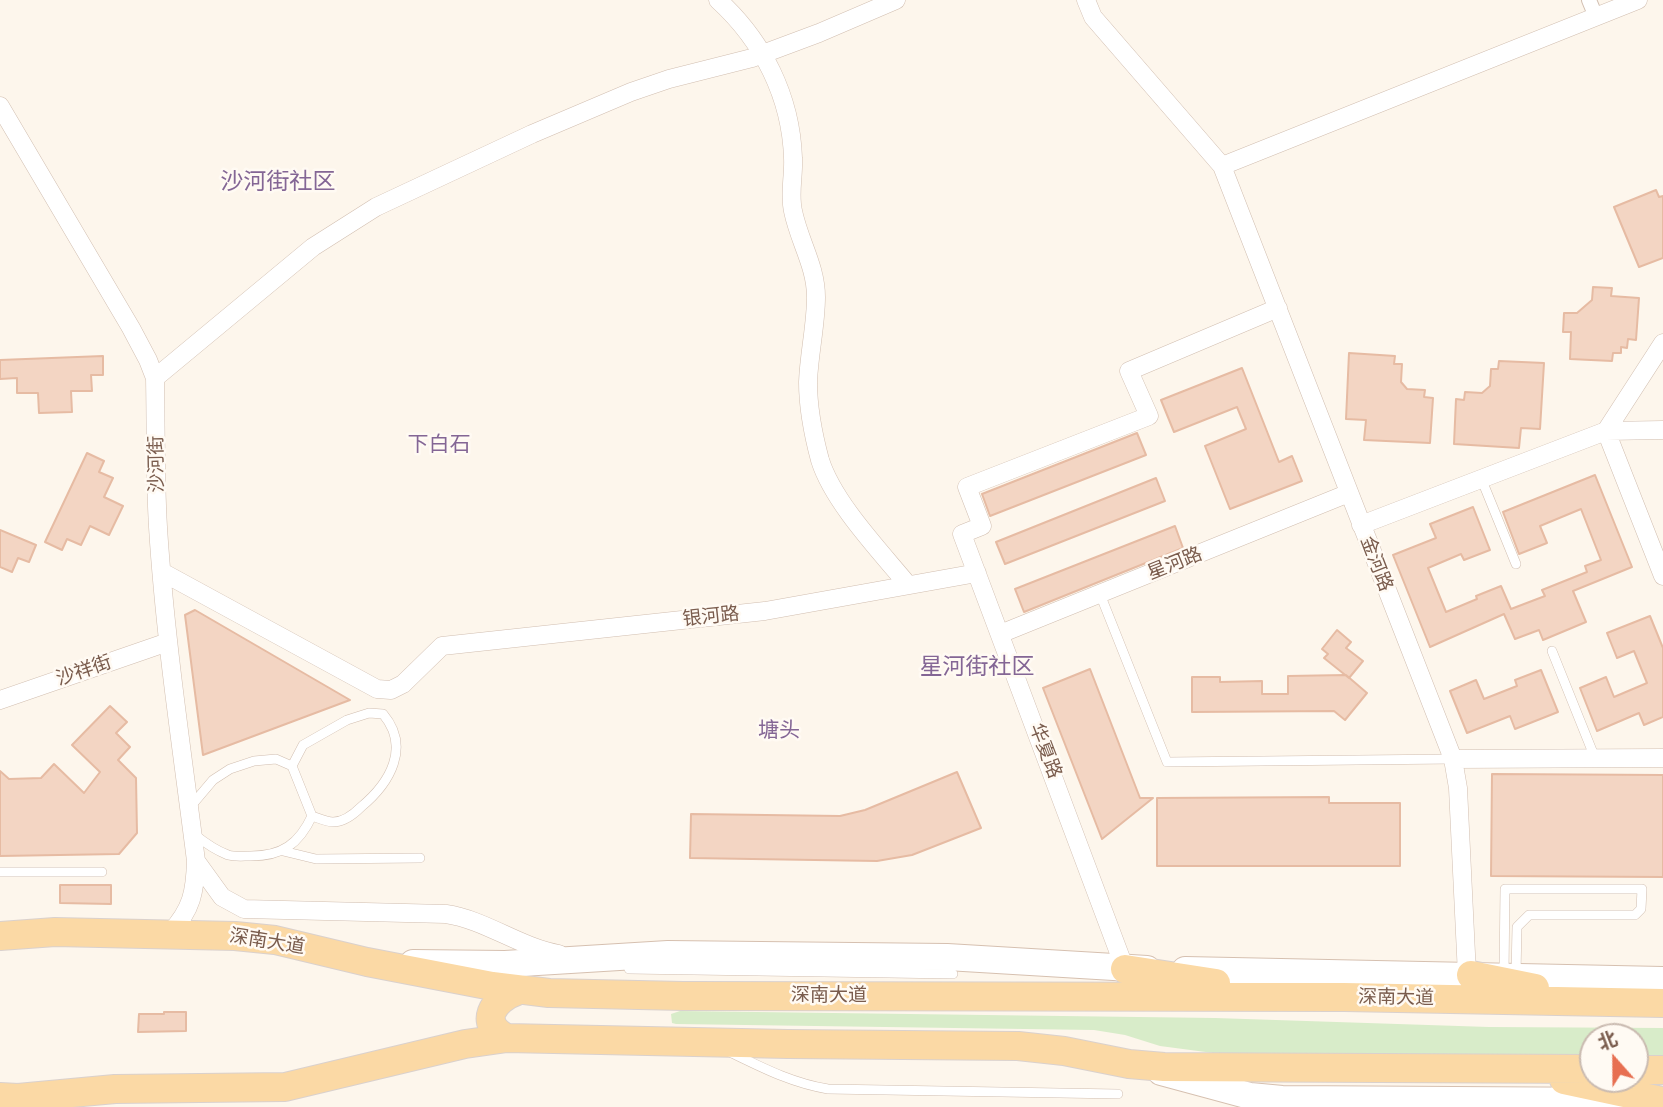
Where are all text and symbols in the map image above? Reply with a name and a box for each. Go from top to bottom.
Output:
district label: 沙河街社区 [221,169,335,197]
district label: 下白石 [408,432,470,458]
street label: 沙河街 [145,435,169,493]
street label: 金河路 [1355,533,1397,595]
street label: 星河路 [1144,543,1206,585]
street label: 银河路 [681,603,741,631]
street label: 沙祥街 [53,651,115,691]
district label: 星河街社区 [920,654,1034,682]
district label: 塘头 [758,718,800,744]
street label: 华夏路 [1024,720,1066,782]
street label: 深南大道 [228,925,306,959]
street label: 深南大道 [791,985,867,1007]
street label: 深南大道 [1358,986,1434,1010]
north arrow [1579,1023,1649,1093]
text: 北 [1594,1025,1621,1056]

